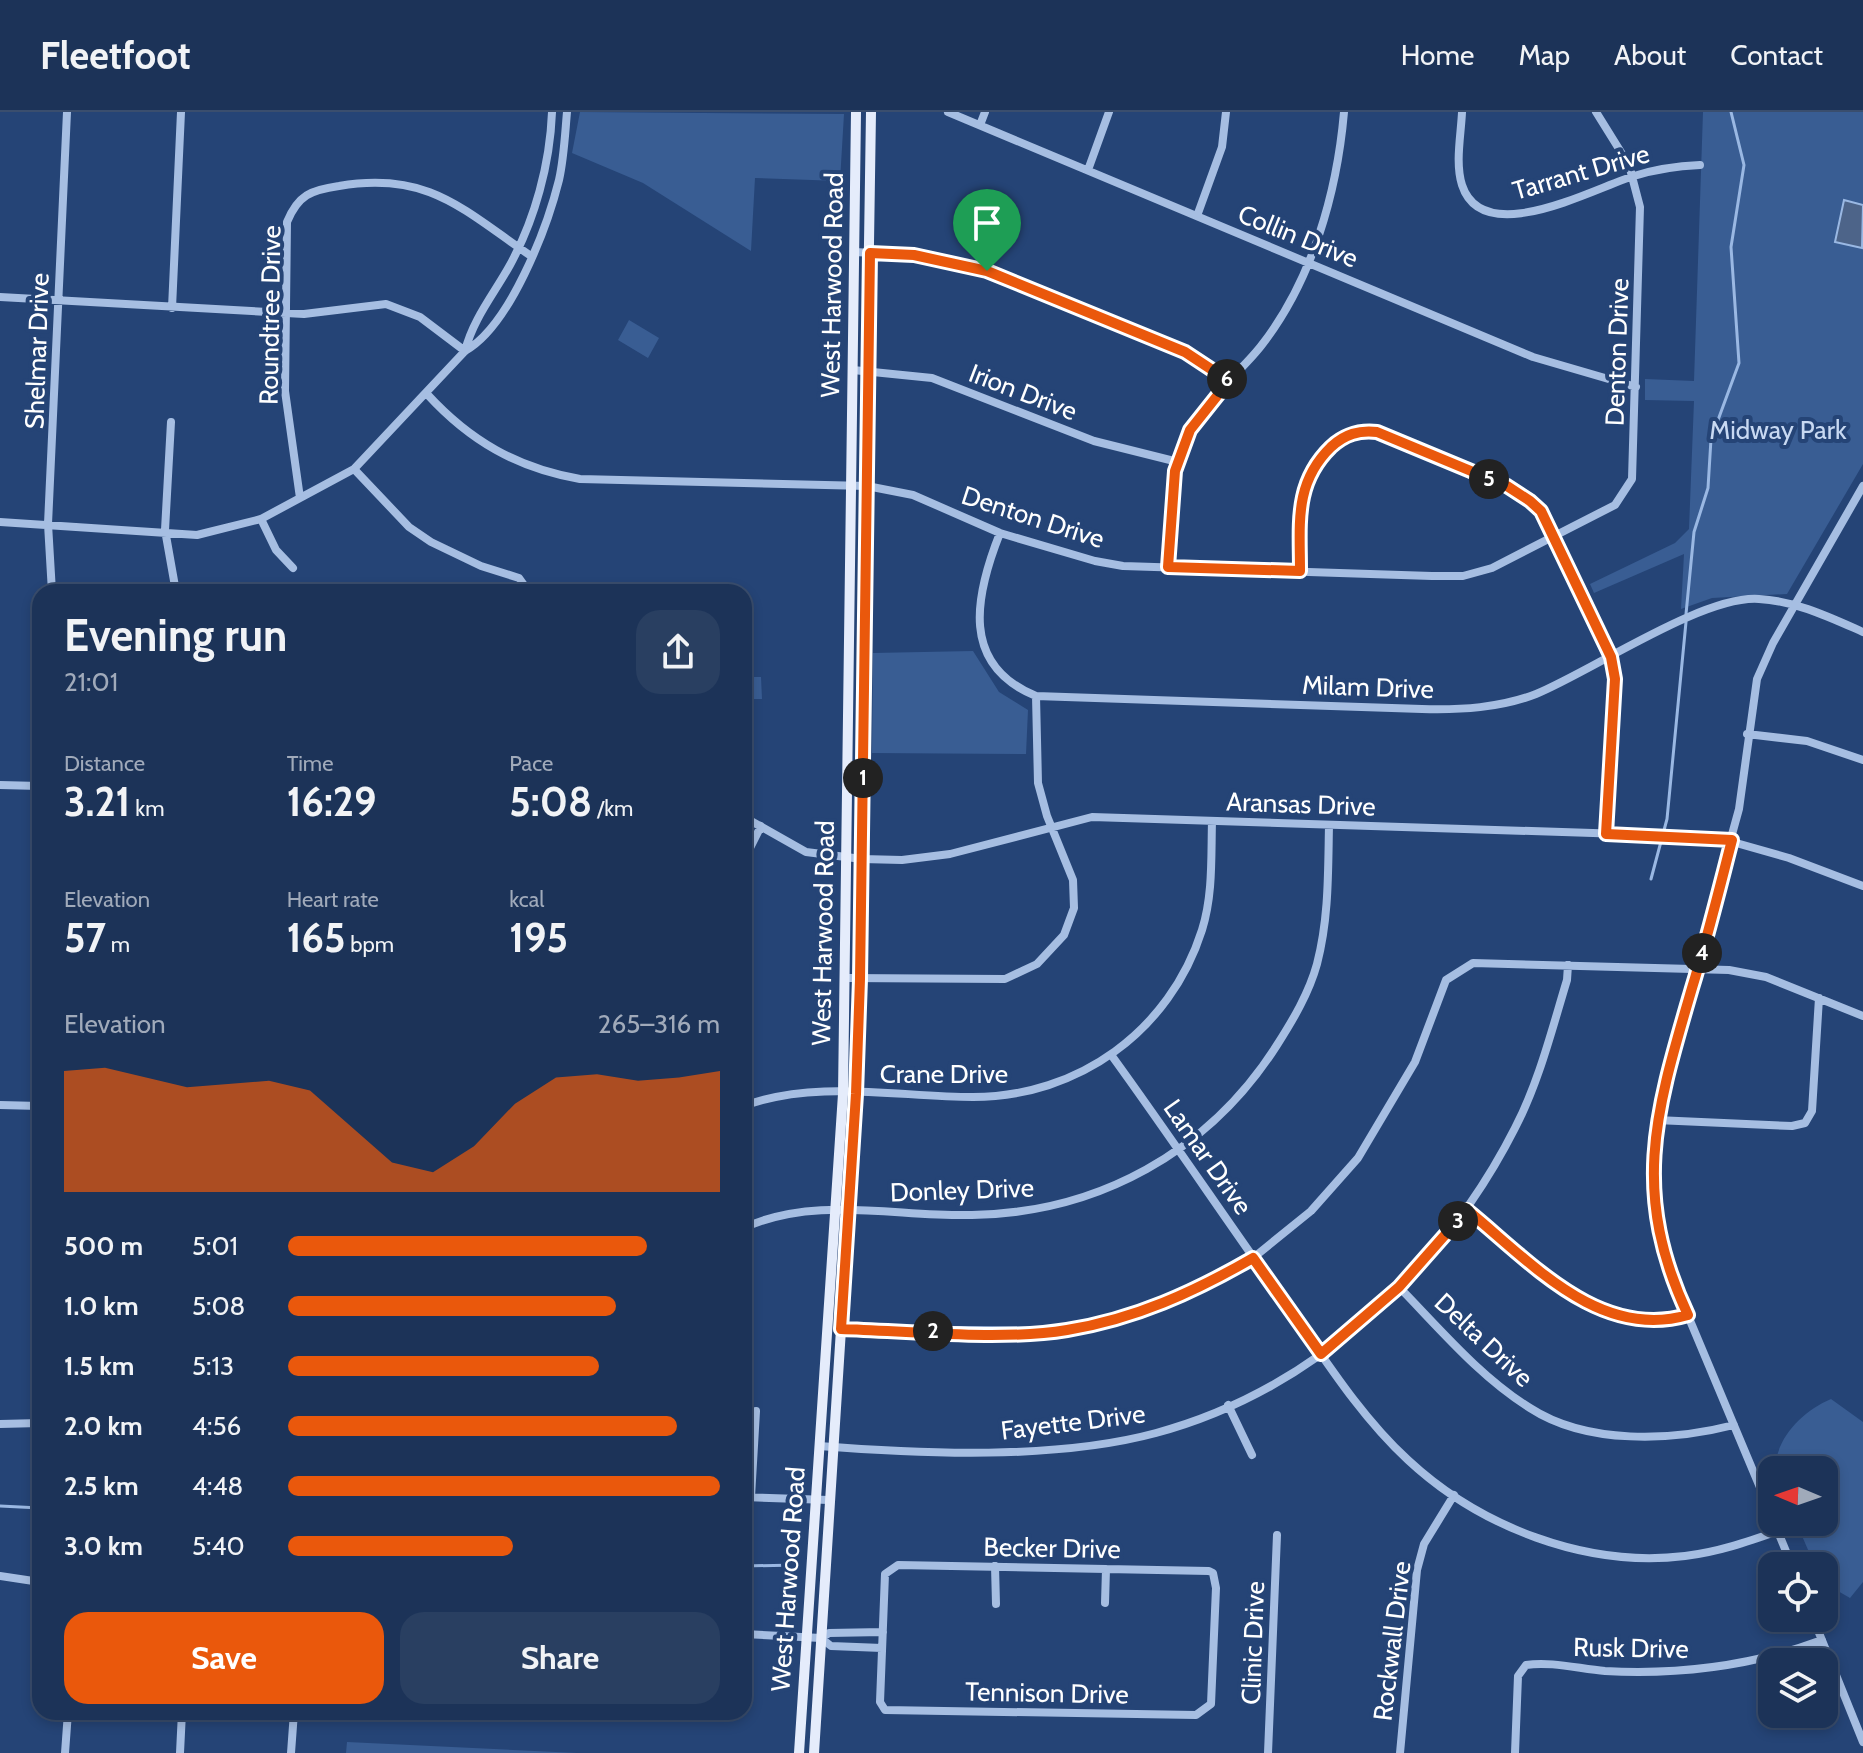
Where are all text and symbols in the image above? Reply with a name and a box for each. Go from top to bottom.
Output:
text: Fleetfoot [40,32,191,79]
text: Home [1401,38,1474,72]
text: Map [1518,38,1570,72]
text: About [1614,38,1686,72]
text: Contact [1730,38,1823,72]
street label: Tarrant Drive [1509,137,1653,207]
street label: West Harwood Road [814,172,850,398]
pin [953,189,1021,271]
street label: Collin Drive [1233,197,1363,275]
icon: arrive [965,201,1009,245]
street label: Roundtree Drive [252,225,288,405]
street label: Shelmar Drive [18,272,56,430]
street label: Denton Drive [1598,277,1636,427]
street label: Irion Drive [964,357,1082,427]
pin: 6 [1207,359,1247,399]
text: 6 [1221,365,1233,392]
park label: Midway Park [1709,414,1847,446]
pin: 5 [1469,459,1509,499]
text: 5 [1483,465,1495,492]
street label: Denton Drive [958,479,1108,555]
text: Evening run [64,609,287,662]
button: share [636,610,720,694]
text: 21:01 [64,666,118,698]
street label: Milam Drive [1302,669,1434,705]
text: Distance [64,750,145,777]
text: Time [287,750,333,777]
text: Pace [509,750,553,777]
pin: 1 [843,758,883,798]
text: 1 [859,764,867,791]
text: 3.21 [64,777,130,826]
text: 16:29 [287,777,376,826]
text: 5:08 [509,777,592,826]
street label: Aransas Drive [1226,785,1376,823]
text: km [130,795,164,822]
text: /km [592,795,633,822]
street label: West Harwood Road [805,820,841,1046]
text: Elevation [64,886,150,913]
text: Heart rate [287,886,379,913]
text: kcal [509,886,544,913]
text: 57 [64,913,106,962]
text: 165 [287,913,345,962]
text: 195 [509,913,568,962]
text: m [106,931,130,958]
text: bpm [345,931,394,958]
pin: 4 [1682,933,1722,973]
text: 4 [1695,939,1709,966]
text: Elevation [64,1008,166,1040]
text: 265–316 m [598,1008,720,1040]
street label: Crane Drive [880,1058,1008,1090]
street label: Lamar Drive [1157,1093,1259,1221]
street label: Donley Drive [889,1171,1035,1209]
pin: 3 [1438,1201,1478,1241]
text: 3 [1452,1207,1464,1234]
text: 500 m [64,1230,143,1262]
text: 5:01 [192,1230,238,1262]
street label: Delta Drive [1428,1286,1540,1394]
text: 1.0 km [64,1290,139,1322]
text: 5:08 [192,1290,245,1322]
pin: 2 [913,1311,953,1351]
text: 2 [927,1317,939,1344]
text: 1.5 km [64,1350,134,1382]
text: 5:13 [192,1350,234,1382]
street label: Fayette Drive [999,1397,1147,1447]
text: 2.0 km [64,1410,143,1442]
text: 4:56 [192,1410,241,1442]
north arrow [1758,1456,1838,1536]
map controls [1758,1456,1838,1728]
street label: West Harwood Road [764,1466,812,1692]
text: 2.5 km [64,1470,139,1502]
text: 4:48 [192,1470,243,1502]
text: 3.0 km [64,1530,143,1562]
text: 5:40 [192,1530,245,1562]
street label: Becker Drive [983,1531,1121,1565]
button: locate [1758,1552,1838,1632]
street label: Rockwall Drive [1366,1559,1418,1723]
street label: Clinic Drive [1235,1581,1271,1705]
button: Save [64,1612,384,1704]
button: Share [400,1612,720,1704]
street label: Rusk Drive [1573,1631,1689,1665]
button: layers [1758,1648,1838,1728]
street label: Tennison Drive [965,1676,1129,1710]

